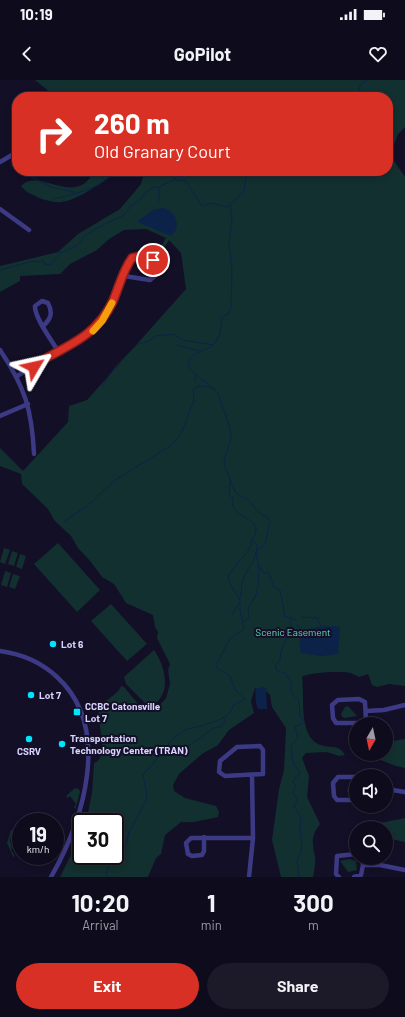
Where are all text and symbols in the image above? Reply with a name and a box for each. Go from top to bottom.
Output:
text: 10:19 [20,5,53,23]
icon: back [16,43,38,65]
text: GoPilot [174,43,231,65]
icon: heart [367,43,389,65]
text: 260 m [94,106,170,140]
icon: right [28,108,80,160]
text: Old Granary Court [94,140,231,162]
pin [136,243,170,277]
icon: arrive [142,249,164,271]
position arrow [13,346,55,388]
park label: Scenic Easement [255,626,331,638]
place label: Lot 6 [61,638,84,650]
marker: Lot 6 [48,639,58,649]
place label: Lot 7 [39,689,61,701]
marker: Lot 7 [26,690,36,700]
place label: CCBC Catonsville Lot 7 [85,700,161,724]
marker: CCBC Catonsville Lot 7 [72,707,82,717]
north arrow [349,717,393,761]
map controls [349,717,393,865]
place label: Transportation Technology Center (TRAN) [70,732,188,756]
marker: CSRV [24,734,34,744]
marker: Transportation Technology Center (TRAN) [57,739,67,749]
place label: CSRV [17,745,41,757]
button: sound [349,769,393,813]
speed limit sign: 30 [72,813,124,865]
button: search [349,821,393,865]
text: 19 [29,822,47,846]
text: km/h [27,843,49,855]
text: 10:20 [71,888,129,917]
text: 1 [207,888,216,917]
text: 300 [293,888,334,917]
text: Arrival [82,917,119,933]
text: min [201,917,222,933]
text: m [308,917,319,933]
button: Exit [16,963,199,1009]
button: Share [207,963,389,1009]

